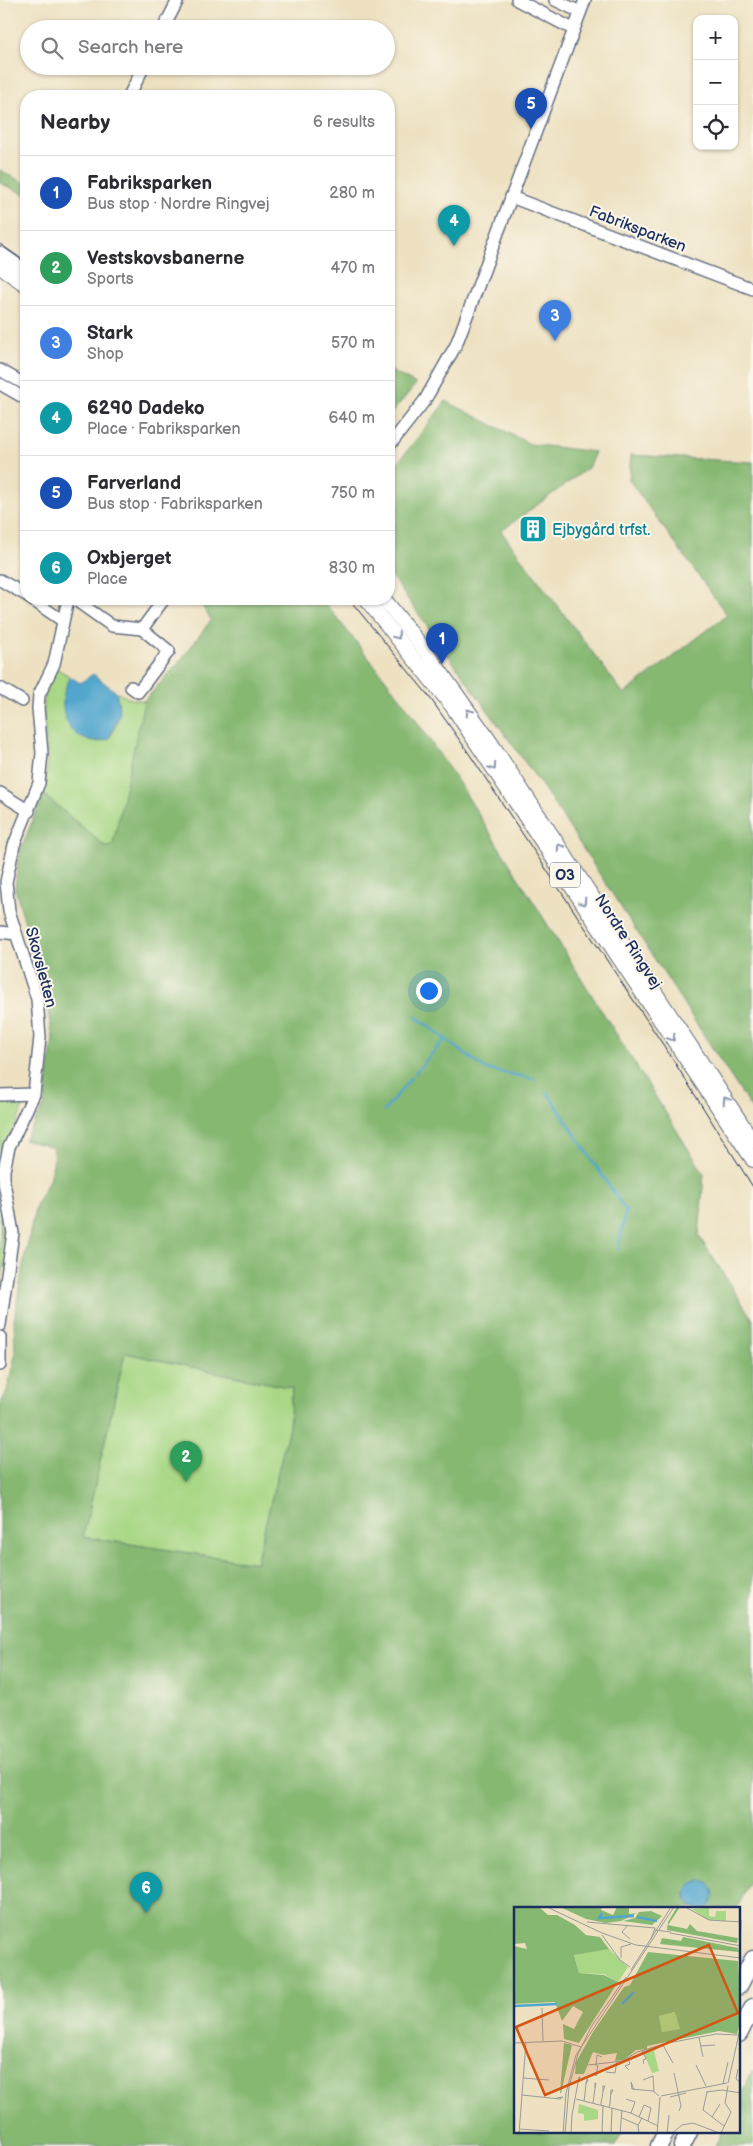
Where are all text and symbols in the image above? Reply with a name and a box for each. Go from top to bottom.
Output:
map controls [693,15,738,150]
button: + [693,15,738,60]
search box [20,20,395,75]
icon: search [38,34,66,62]
text: Search here [78,36,183,59]
button: − [693,60,738,105]
pin: 5 [515,88,547,129]
button: locate [693,105,738,150]
text: Nearby [40,110,110,135]
text: 6 results [313,113,375,132]
text: Fabriksparken [87,172,212,195]
text: 1 [53,184,59,203]
text: 280 m [329,184,375,203]
text: Bus stop · Nordre Ringvej [87,195,269,214]
street label: Fabriksparken [586,202,689,257]
pin: 4 [438,205,470,246]
text: Vestskovsbanerne [87,247,244,270]
text: 2 [51,259,61,278]
text: 470 m [330,259,375,278]
text: Sports [87,270,134,289]
pin: 3 [539,300,571,341]
text: Stark [87,322,133,345]
text: 3 [51,334,61,353]
text: 570 m [331,334,375,353]
text: Shop [87,345,124,364]
text: 6290 Dadeko [87,397,205,420]
text: 4 [51,409,61,428]
text: 640 m [329,409,375,428]
text: Place · Fabriksparken [87,420,241,439]
text: Farverland [87,472,181,495]
text: 5 [51,484,61,503]
text: 750 m [331,484,375,503]
text: Bus stop · Fabriksparken [87,495,263,514]
building icon: Ejbygård trfst. [518,514,548,544]
place label: Ejbygård trfst. [552,521,650,540]
text: Oxbjerget [87,547,171,570]
text: 6 [51,559,61,578]
text: 830 m [329,559,375,578]
text: Place [87,570,128,589]
pin: 1 [426,623,458,664]
one-way arrow [392,630,400,639]
one-way arrow [466,708,475,718]
one-way arrow [487,761,497,770]
one-way arrow [557,844,566,853]
road number: O3 [550,862,580,888]
street label: Nordre Ringvej [590,891,665,993]
one-way arrow [577,896,586,906]
street label: Skovsletten [21,925,60,1010]
your location [416,978,442,1004]
one-way arrow [666,1033,676,1042]
one-way arrow [723,1096,732,1106]
pin: 2 [170,1441,202,1482]
pin: 6 [130,1872,162,1913]
inset map [514,1907,740,2134]

